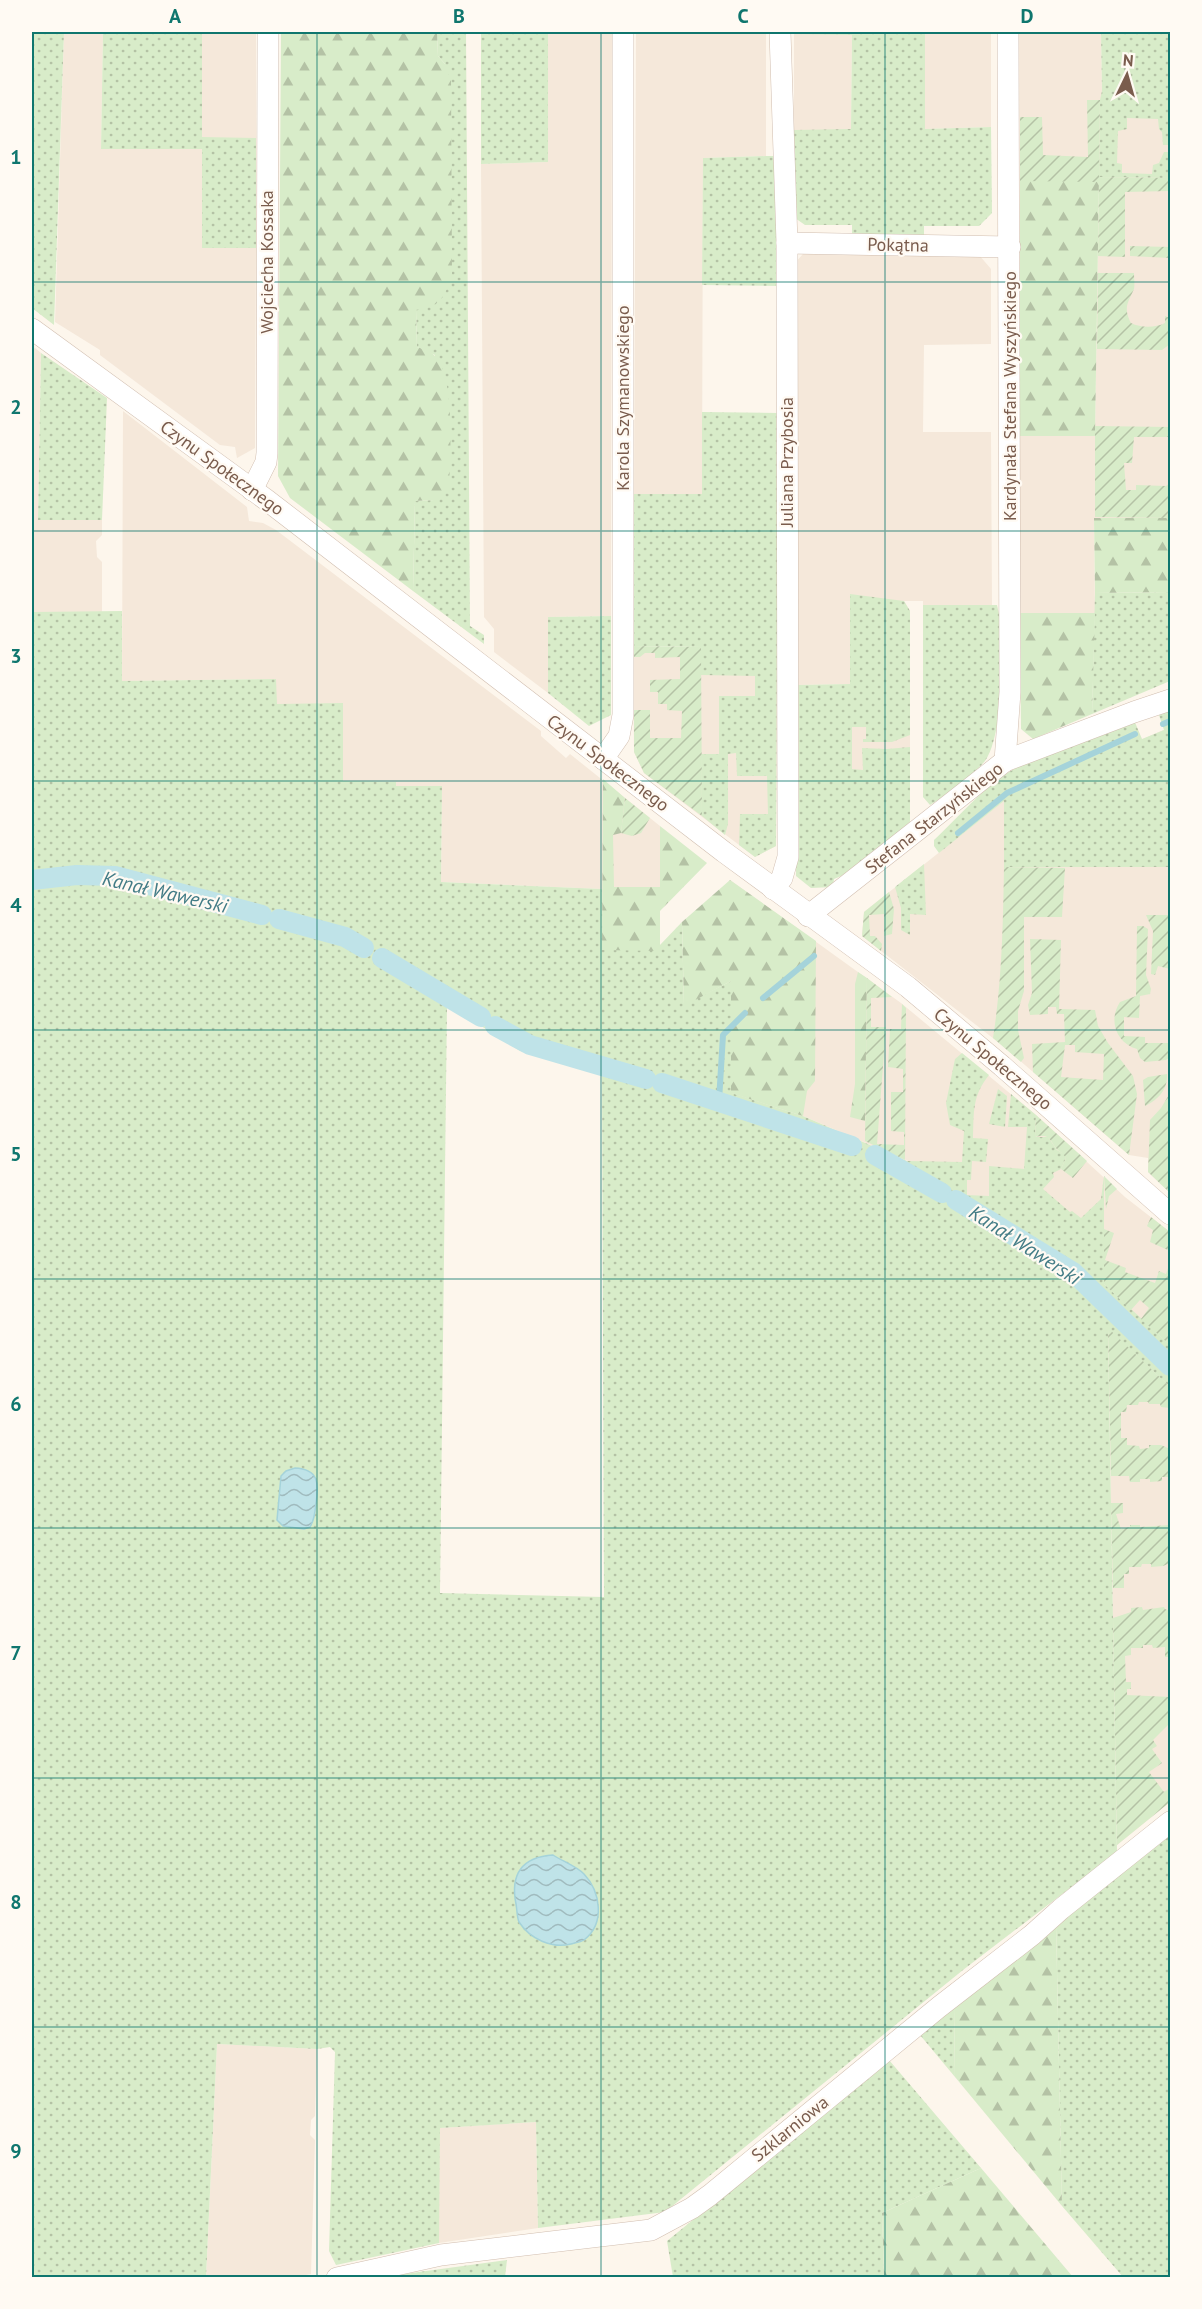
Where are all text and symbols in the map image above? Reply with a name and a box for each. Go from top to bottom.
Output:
text: A [169,3,182,29]
text: B [453,3,465,29]
text: C [737,3,749,29]
text: D [1021,3,1034,29]
north arrow [1097,45,1157,105]
text: N [1122,50,1134,70]
text: 1 [10,144,22,170]
street label: Wojciecha Kossaka [255,190,278,334]
street label: Pokątna [867,232,929,257]
street label: Kardynała Stefana Wyszyńskiego [998,271,1021,521]
street label: Karola Szymanowskiego [611,305,634,491]
text: 2 [10,394,22,420]
street label: Juliana Przybosia [775,397,798,528]
street label: Czynu Społecznego [156,415,289,520]
text: 3 [10,643,22,669]
street label: Czynu Społecznego [542,709,674,816]
street label: Stefana Starzyńskiego [860,757,1007,879]
water label: Kanał Wawerski [100,865,231,919]
text: 4 [10,892,22,918]
street label: Czynu Społecznego [929,1002,1057,1115]
text: 5 [10,1141,22,1167]
water label: Kanał Wawerski [964,1199,1086,1291]
text: 6 [10,1391,22,1417]
text: 7 [10,1640,22,1666]
text: 8 [10,1889,22,1915]
street label: Szklarniowa [746,2090,833,2167]
text: 9 [10,2138,22,2164]

